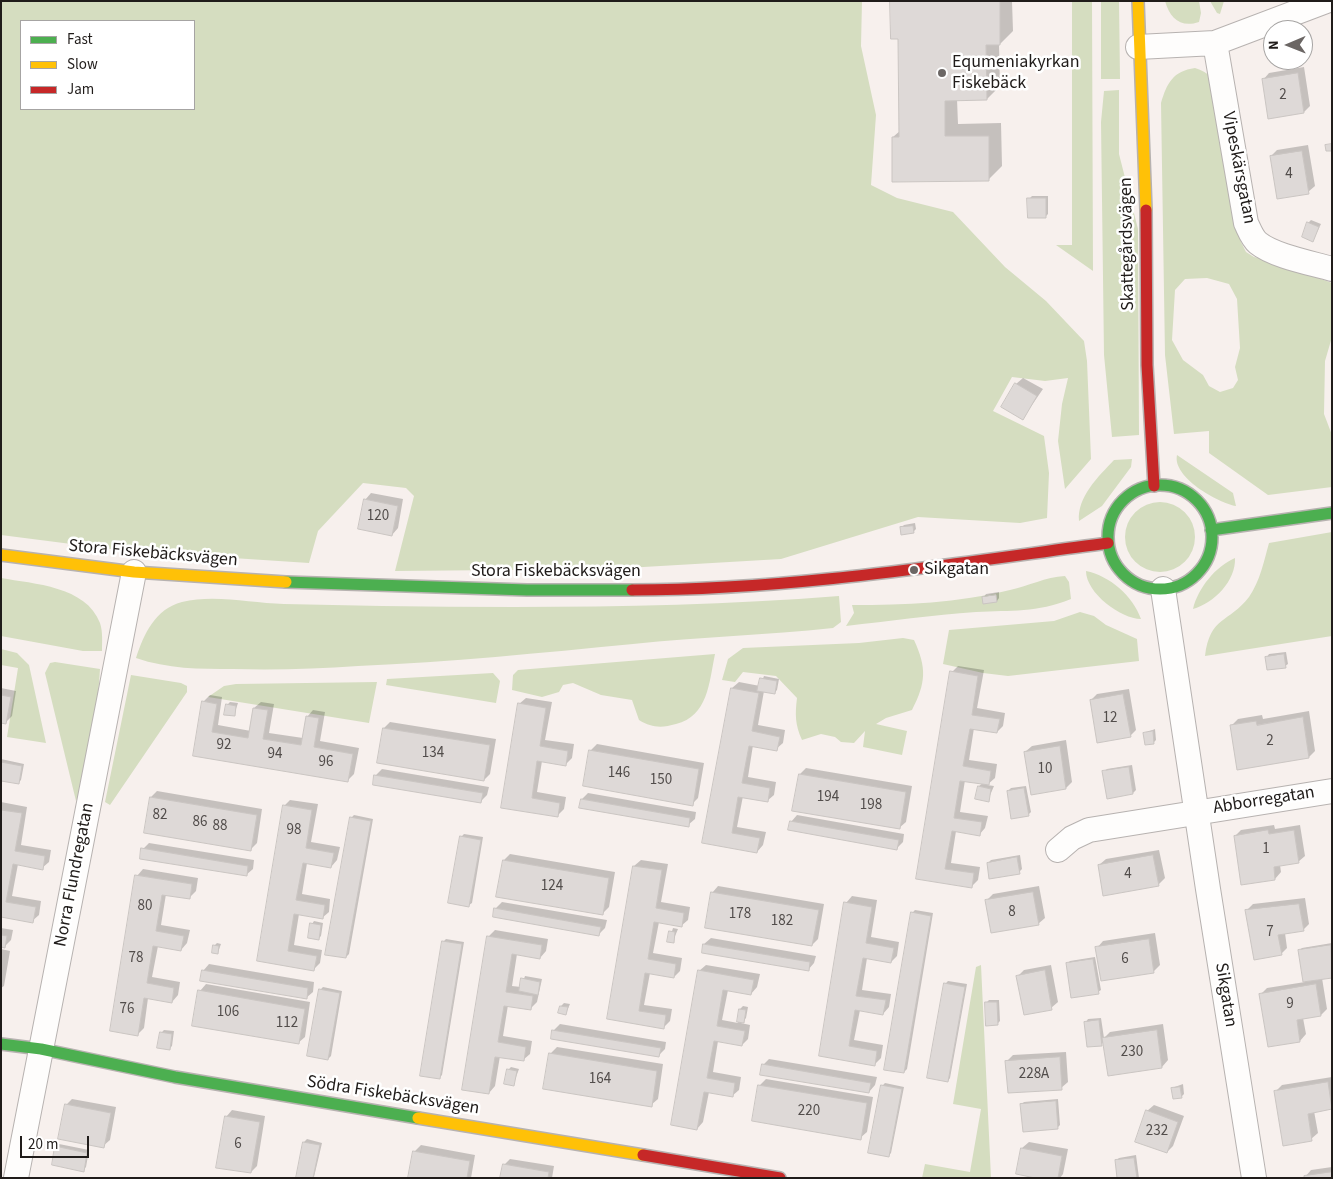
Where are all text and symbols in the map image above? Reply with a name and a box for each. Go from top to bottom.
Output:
legend [20,20,195,110]
north arrow [1263,20,1313,70]
text: Fast [67,29,93,50]
text: N [1264,40,1284,50]
place label: Equmeniakyrkan Fiskebäck [952,52,1079,94]
text: Slow [67,54,98,75]
marker: Equmeniakyrkan Fiskebäck [936,67,948,79]
text: Jam [67,79,94,100]
house number: 2 [1279,87,1287,105]
street label: Vipeskärsgatan [1217,110,1259,226]
house number: 4 [1285,166,1293,184]
street label: Skattegårdsvägen [1116,177,1140,311]
house number: 120 [367,508,389,526]
street label: Stora Fiskebäcksvägen [67,536,239,572]
place label: Sikgatan [924,559,989,581]
street label: Stora Fiskebäcksvägen [471,561,641,583]
marker: Sikgatan [908,564,920,576]
house number: 12 [1103,710,1117,728]
house number: 2 [1266,733,1274,751]
house number: 92 [217,737,231,755]
house number: 134 [422,745,444,763]
house number: 94 [268,746,282,764]
house number: 96 [319,754,333,772]
house number: 10 [1038,761,1052,779]
house number: 146 [608,765,630,783]
house number: 150 [650,772,672,790]
street label: Abborregatan [1212,782,1316,820]
house number: 194 [817,789,839,807]
house number: 198 [860,797,882,815]
street label: Norra Flundregatan [50,801,100,949]
house number: 82 [153,807,167,825]
house number: 86 [193,814,207,832]
house number: 88 [213,818,227,836]
house number: 98 [287,822,301,840]
house number: 1 [1262,841,1270,859]
house number: 4 [1124,866,1132,884]
house number: 124 [541,878,563,896]
house number: 80 [138,898,152,916]
house number: 8 [1008,904,1016,922]
house number: 178 [729,906,751,924]
house number: 182 [771,913,793,931]
house number: 7 [1266,924,1274,942]
house number: 78 [129,950,143,968]
house number: 6 [1121,951,1129,969]
street label: Sikgatan [1209,961,1241,1029]
house number: 9 [1286,996,1294,1014]
house number: 76 [120,1001,134,1019]
house number: 106 [217,1004,239,1022]
house number: 112 [276,1015,298,1033]
house number: 230 [1121,1044,1143,1062]
house number: 228A [1019,1066,1049,1084]
house number: 164 [589,1071,611,1089]
street label: Södra Fiskebäcksvägen [305,1072,481,1120]
house number: 220 [798,1103,820,1121]
house number: 232 [1146,1123,1168,1141]
scale bar [22,1126,91,1158]
text: 20 m [28,1134,58,1155]
house number: 6 [234,1136,242,1154]

